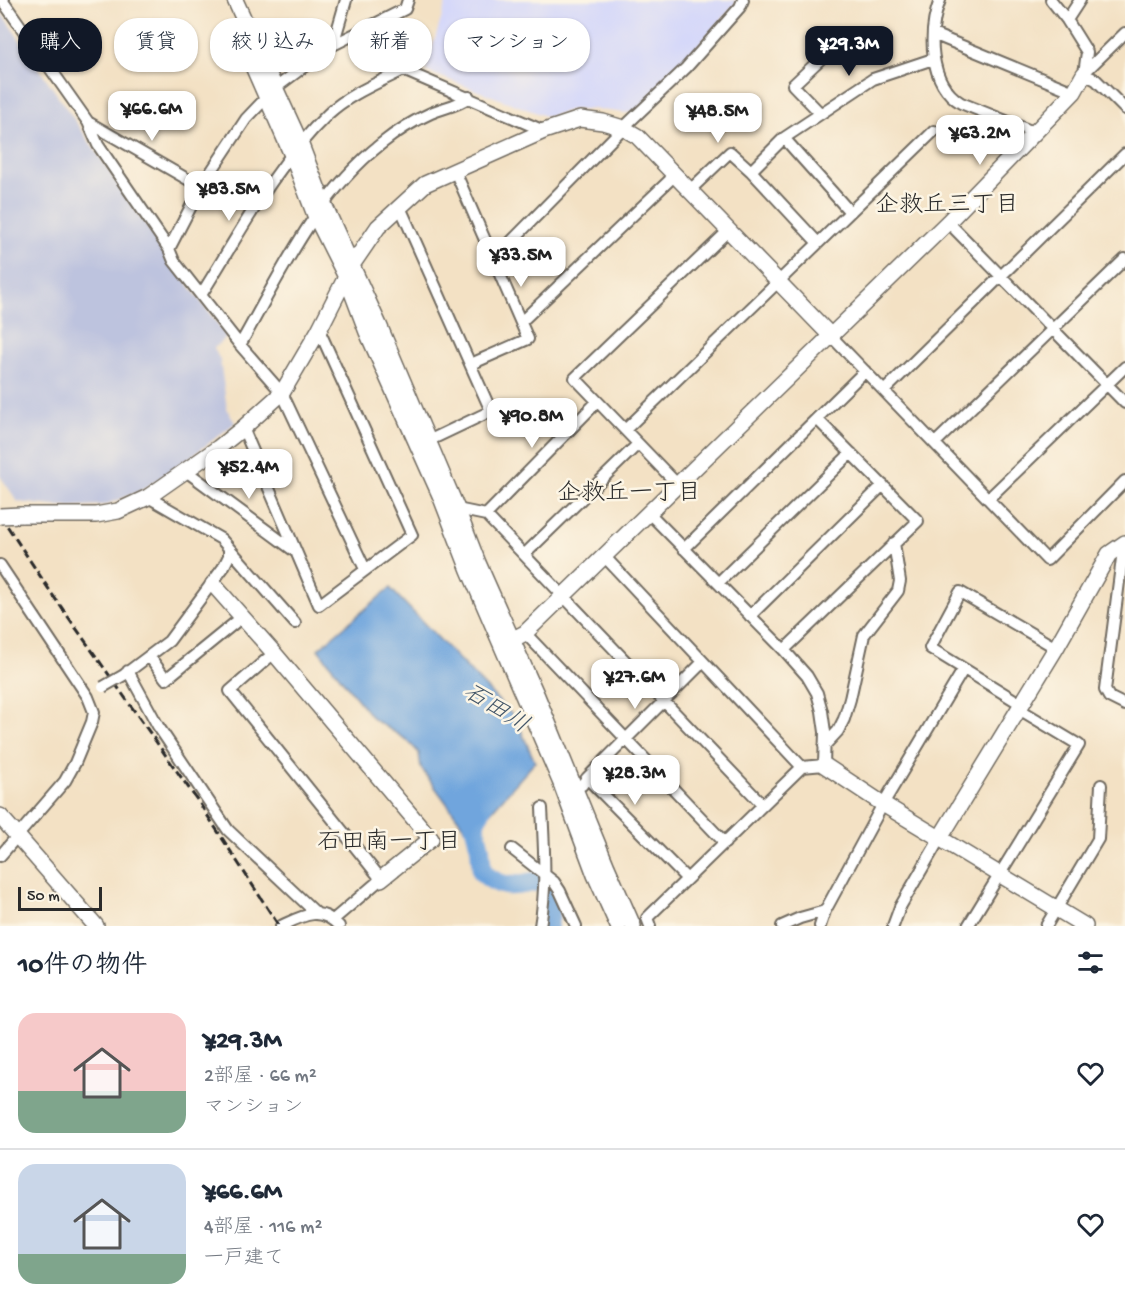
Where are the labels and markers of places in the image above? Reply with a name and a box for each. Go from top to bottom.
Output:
pin: ¥29.3M [800,26,898,77]
pin: ¥66.6M [103,91,201,142]
pin: ¥48.5M [669,93,767,144]
pin: ¥63.2M [931,115,1029,166]
pin: ¥83.5M [180,171,278,222]
pin: ¥33.5M [472,237,570,288]
pin: ¥90.8M [483,398,581,449]
pin: ¥52.4M [200,449,298,500]
pin: ¥27.6M [586,659,684,710]
pin: ¥28.3M [586,755,684,806]

